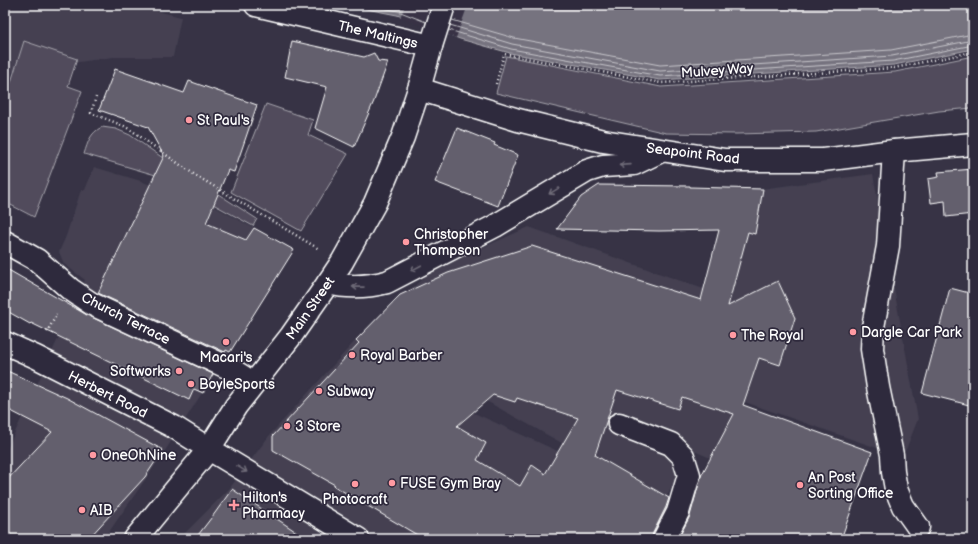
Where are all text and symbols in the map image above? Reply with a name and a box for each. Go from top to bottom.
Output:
street label: The Maltings [336,17,420,52]
street label: Mulvey Way [680,59,755,82]
place label: St Paul's [197,112,250,129]
marker: St Paul's [184,115,194,125]
street label: Seapoint Road [645,139,741,168]
one-way arrow [619,161,632,168]
one-way arrow [548,188,560,196]
place label: Christopher Thompson [414,226,489,259]
marker: Christopher Thompson [401,237,411,247]
one-way arrow [410,265,422,272]
street label: Main Street [282,273,339,343]
one-way arrow [352,283,365,290]
street label: Church Terrace [78,289,173,348]
place label: Dargle Car Park [861,324,962,341]
place label: The Royal [741,327,804,344]
marker: Dargle Car Park [848,327,858,337]
marker: The Royal [728,330,738,340]
marker: Macari's [221,337,231,347]
place label: Royal Barber [360,347,443,364]
place label: Macari's [200,349,252,366]
marker: Royal Barber [347,350,357,360]
place label: Softworks [110,363,171,380]
marker: Softworks [174,366,184,376]
street label: Herbert Road [65,367,150,422]
place label: BoyleSports [199,376,275,393]
marker: BoyleSports [186,379,196,389]
place label: Subway [327,383,375,400]
marker: Subway [314,386,324,396]
place label: 3 Store [295,418,341,435]
marker: 3 Store [282,421,292,431]
place label: OneOhNine [101,447,176,464]
marker: OneOhNine [88,450,98,460]
one-way arrow [236,466,248,474]
place label: An Post Sorting Office [808,469,893,502]
place label: FUSE Gym Bray [400,475,502,492]
marker: FUSE Gym Bray [387,478,397,488]
marker: Photocraft [350,479,360,489]
marker: An Post Sorting Office [795,480,805,490]
place label: Hilton's Pharmacy [242,489,305,522]
place label: Photocraft [323,491,388,508]
marker: Hilton's Pharmacy [229,500,239,510]
place label: AIB [90,502,113,519]
marker: AIB [77,505,87,515]

